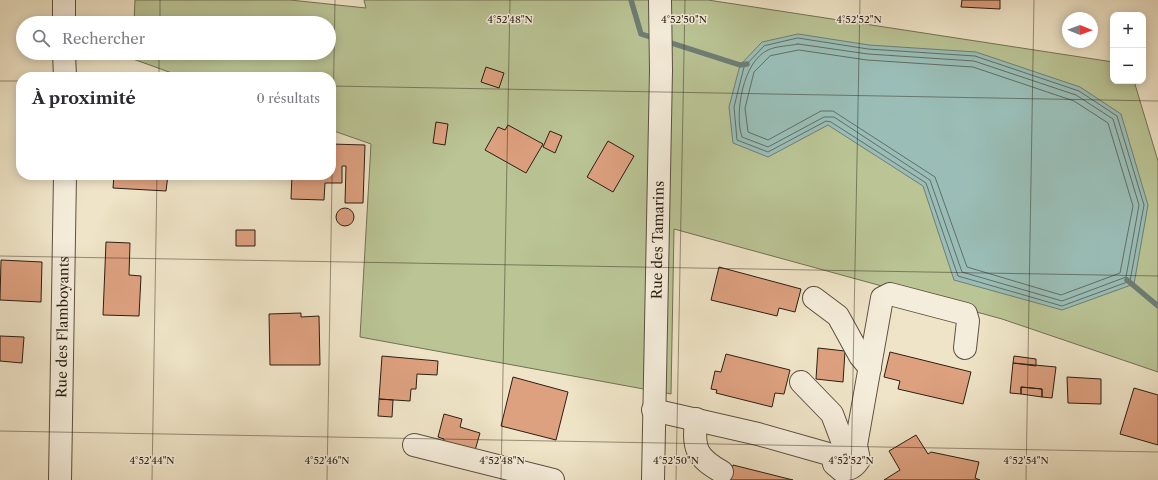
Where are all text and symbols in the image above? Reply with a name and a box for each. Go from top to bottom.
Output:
north arrow [1062,12,1098,48]
map controls [1110,12,1146,84]
button: + [1110,12,1146,48]
text: 4°52'48"N [487,13,533,26]
text: 4°52'50"N [661,13,707,26]
text: 4°52'52"N [836,13,882,26]
search box [16,16,336,60]
icon: search [30,27,52,49]
text: Rechercher [62,29,145,48]
button: − [1110,48,1146,84]
text: À proximité [32,88,136,108]
text: 0 résultats [256,90,320,106]
street label: Rue des Tamarins [648,181,668,299]
street label: Rue des Flamboyants [52,256,73,398]
text: 4°52'44"N [129,454,175,467]
text: 4°52'46"N [304,454,350,467]
text: 4°52'48"N [479,454,525,467]
text: 4°52'50"N [653,454,699,467]
text: 4°52'52"N [828,454,874,467]
text: 4°52'54"N [1003,454,1049,467]

